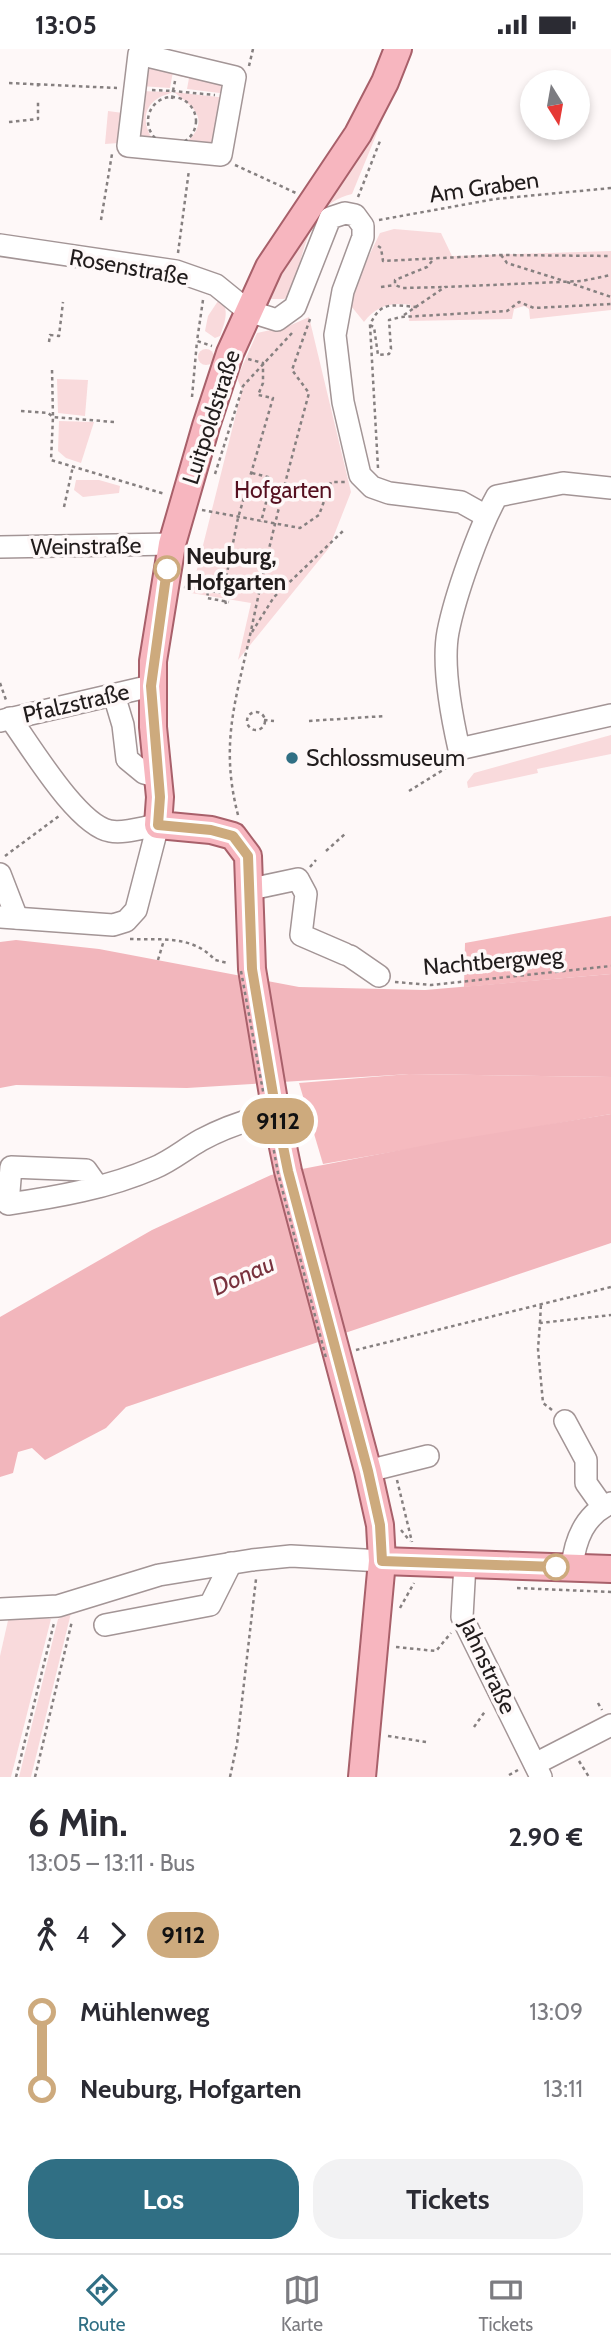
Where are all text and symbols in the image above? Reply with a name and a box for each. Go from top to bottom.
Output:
text: 13:05 [35,9,97,41]
north arrow [520,70,590,140]
map controls [520,70,590,140]
street label: Am Graben [427,165,541,209]
street label: Rosenstraße [67,243,191,291]
street label: Luitpoldstraße [176,346,246,488]
park label: Hofgarten [234,476,332,504]
street label: Weinstraße [30,531,142,561]
place label: Neuburg, Hofgarten [186,542,286,596]
marker: Neuburg, Hofgarten [154,556,180,582]
street label: Pfalzstraße [20,677,132,729]
place label: Schlossmuseum [306,744,465,772]
marker: Schlossmuseum [284,750,300,766]
street label: Nachtbergweg [422,941,565,981]
line badge: 9112 [229,1098,327,1144]
text: 9112 [256,1106,300,1135]
water label: Donau [207,1248,279,1302]
unlabelled marker [543,1554,569,1580]
street label: Jahnstraße [453,1613,522,1718]
text: 6 Min. [28,1799,128,1846]
text: 2.90 € [508,1821,583,1853]
text: 13:05 – 13:11 · Bus [28,1849,195,1877]
icon: walk [28,1916,66,1954]
icon: forward [99,1916,137,1954]
text: 9112 [161,1920,205,1949]
text: 4 [76,1921,89,1949]
text: Mühlenweg [80,1996,209,2028]
text: 13:09 [529,1998,583,2026]
text: Neuburg, Hofgarten [80,2073,302,2105]
text: 13:11 [543,2075,583,2103]
button: Los [28,2159,299,2239]
button: Tickets [313,2159,583,2239]
tab: Route [78,2271,125,2336]
tab: Karte [281,2271,323,2336]
tab: Tickets [478,2271,533,2336]

